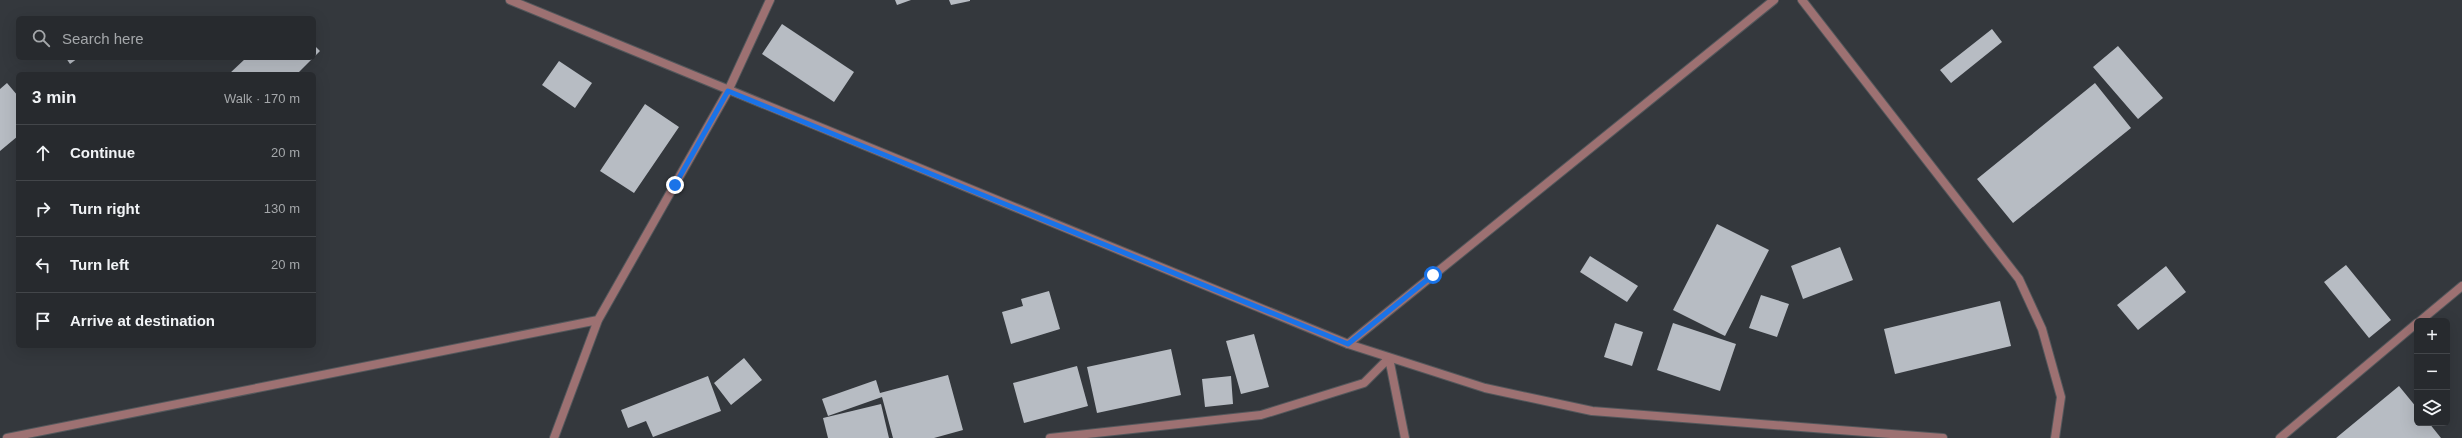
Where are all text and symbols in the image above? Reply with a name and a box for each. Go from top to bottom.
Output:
search box [16,16,316,60]
icon: search [30,27,52,49]
text: Search here [62,30,144,47]
text: 3 min [32,88,76,107]
text: Walk · 170 m [224,91,300,106]
icon: ahead [32,142,54,164]
text: Continue [70,144,135,161]
text: 20 m [271,145,300,160]
route end [666,176,684,194]
icon: right [32,198,54,220]
text: Turn right [70,200,140,217]
text: 130 m [264,201,300,216]
icon: left [32,254,54,276]
text: Turn left [70,256,129,273]
text: 20 m [271,257,300,272]
route start [1424,266,1442,284]
icon: arrive [32,310,54,332]
text: Arrive at destination [70,312,215,329]
map controls [2414,318,2450,426]
button: + [2414,318,2450,354]
button: − [2414,354,2450,390]
button: layers [2414,390,2450,426]

